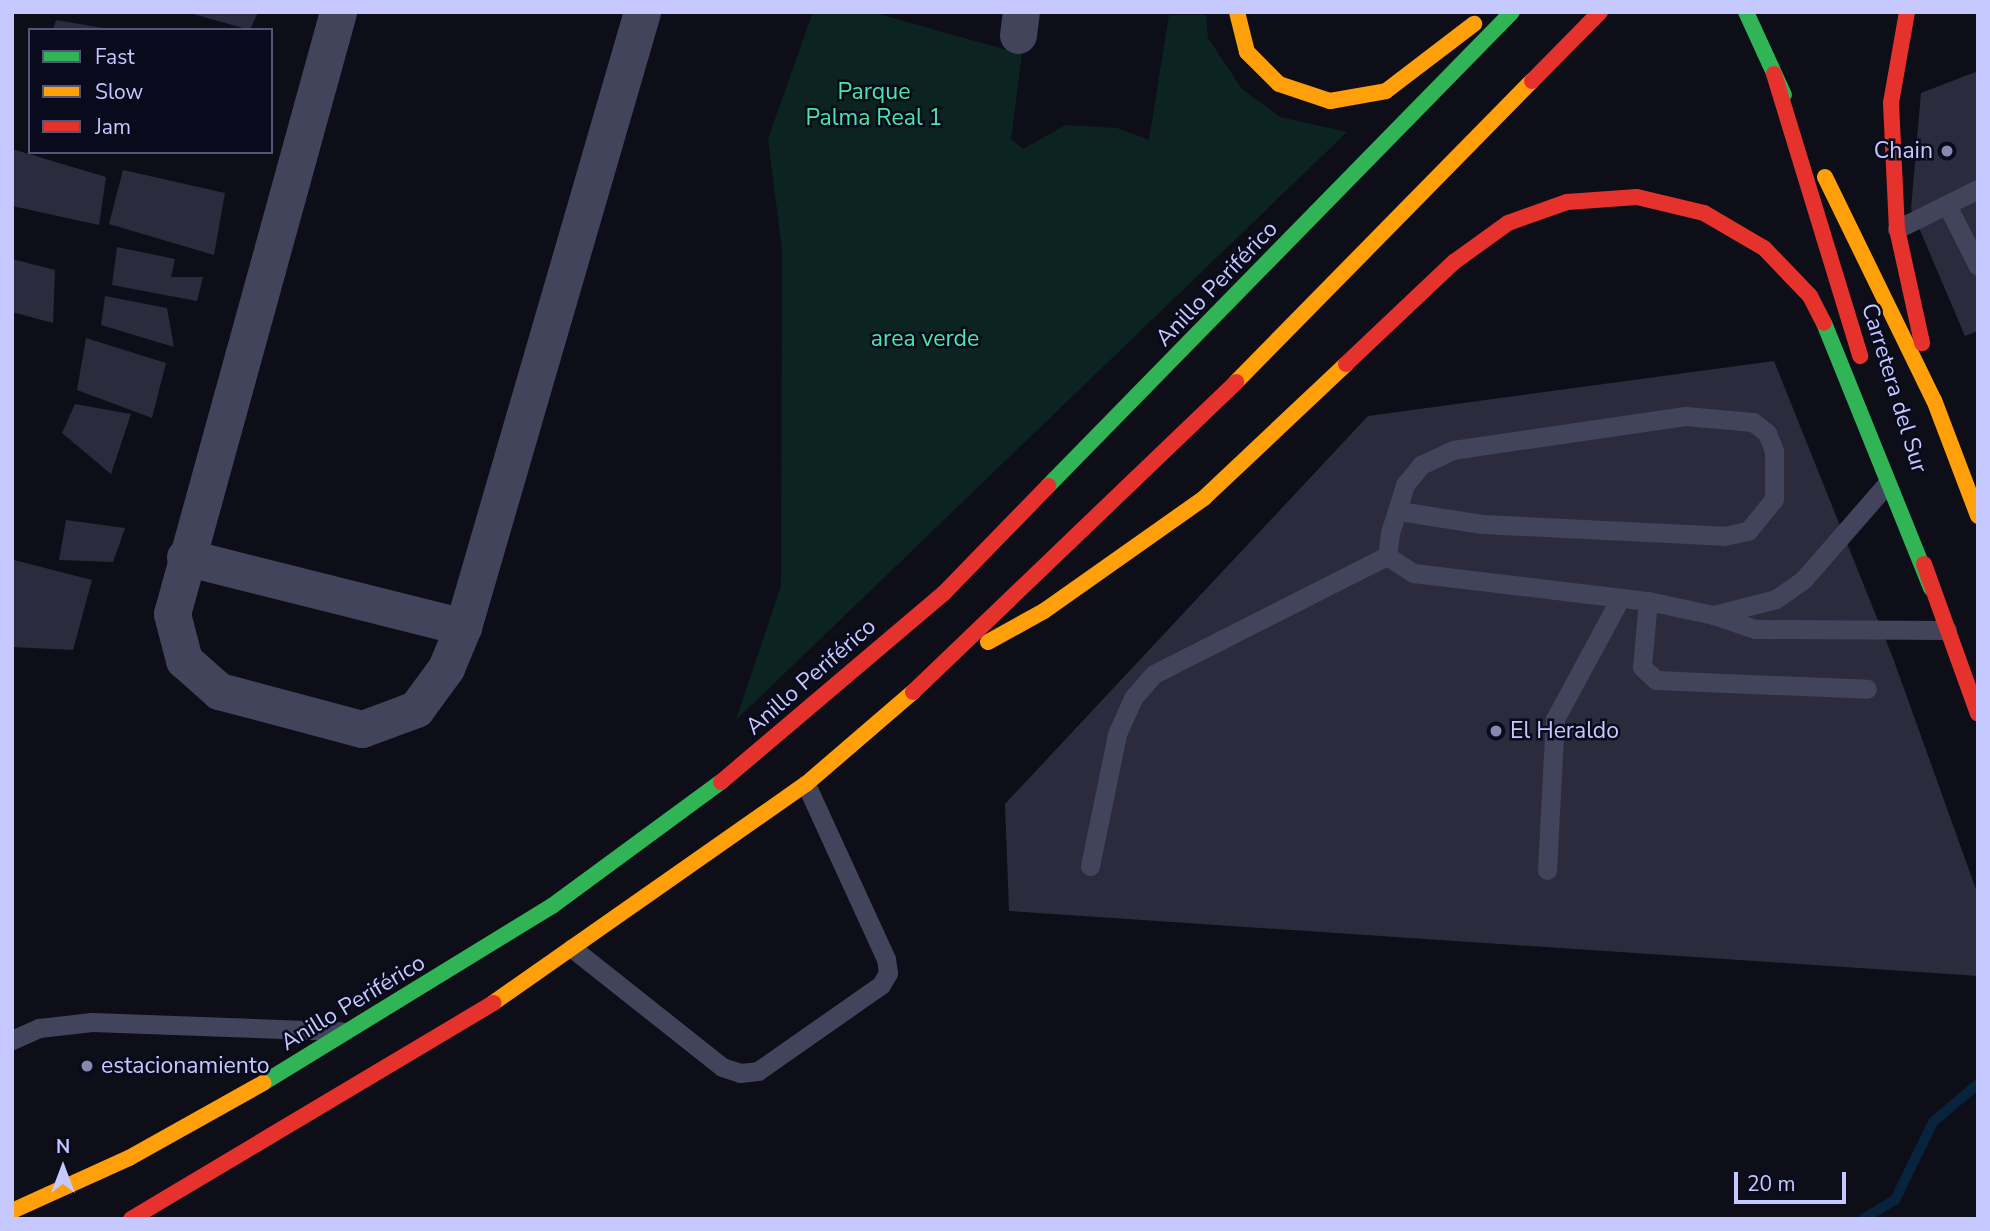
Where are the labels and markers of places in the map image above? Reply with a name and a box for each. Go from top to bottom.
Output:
place label: Chain [1874,137,1933,165]
marker: Chain [1939,143,1955,159]
place label: El Heraldo [1510,717,1619,745]
marker: El Heraldo [1488,723,1504,739]
place label: estacionamiento [101,1052,269,1080]
marker: estacionamiento [79,1058,95,1074]

